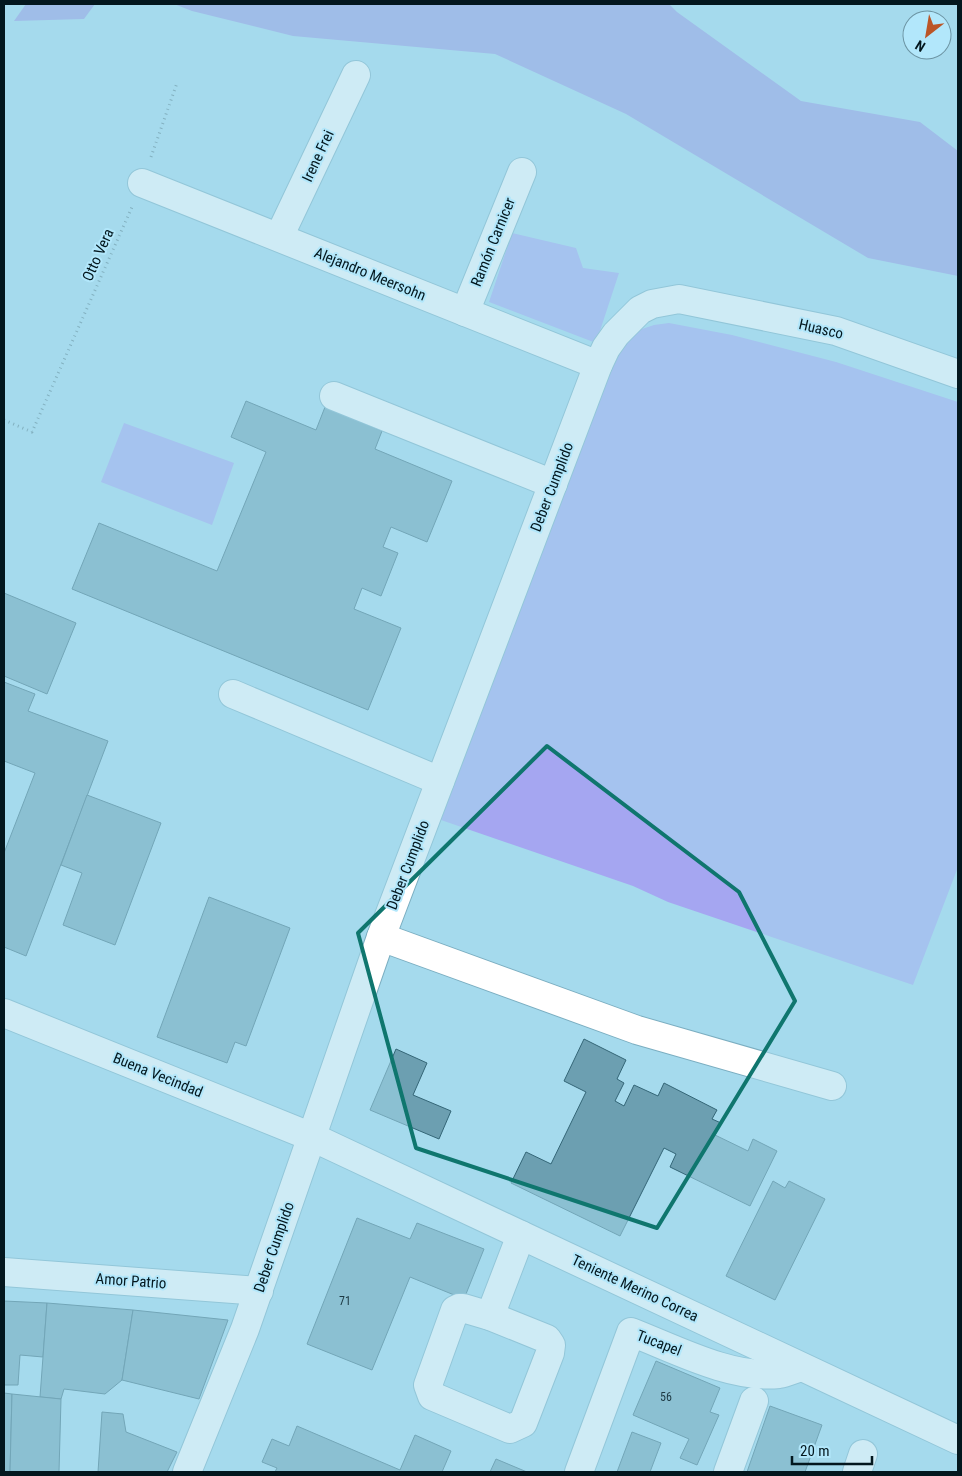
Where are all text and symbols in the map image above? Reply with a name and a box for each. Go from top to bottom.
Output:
north arrow [902,10,952,60]
text: N [913,37,928,55]
street label: Irene Frei [298,127,338,185]
street label: Ramón Carnicer [467,195,519,289]
street label: Otto Vera [79,226,117,284]
street label: Alejandro Meersohn [312,243,428,305]
street label: Huasco [797,315,845,343]
street label: Deber Cumplido [527,440,577,534]
street label: Deber Cumplido [383,818,433,912]
street label: Buena Vecindad [111,1049,205,1101]
street label: Deber Cumplido [250,1199,298,1295]
street label: Teniente Merino Correa [569,1251,701,1325]
street label: Amor Patrio [95,1270,167,1292]
house number: 71 [339,1294,351,1308]
street label: Tucapel [634,1326,684,1360]
house number: 56 [660,1390,672,1404]
scale bar [792,1434,872,1466]
text: 20 m [800,1442,830,1460]

